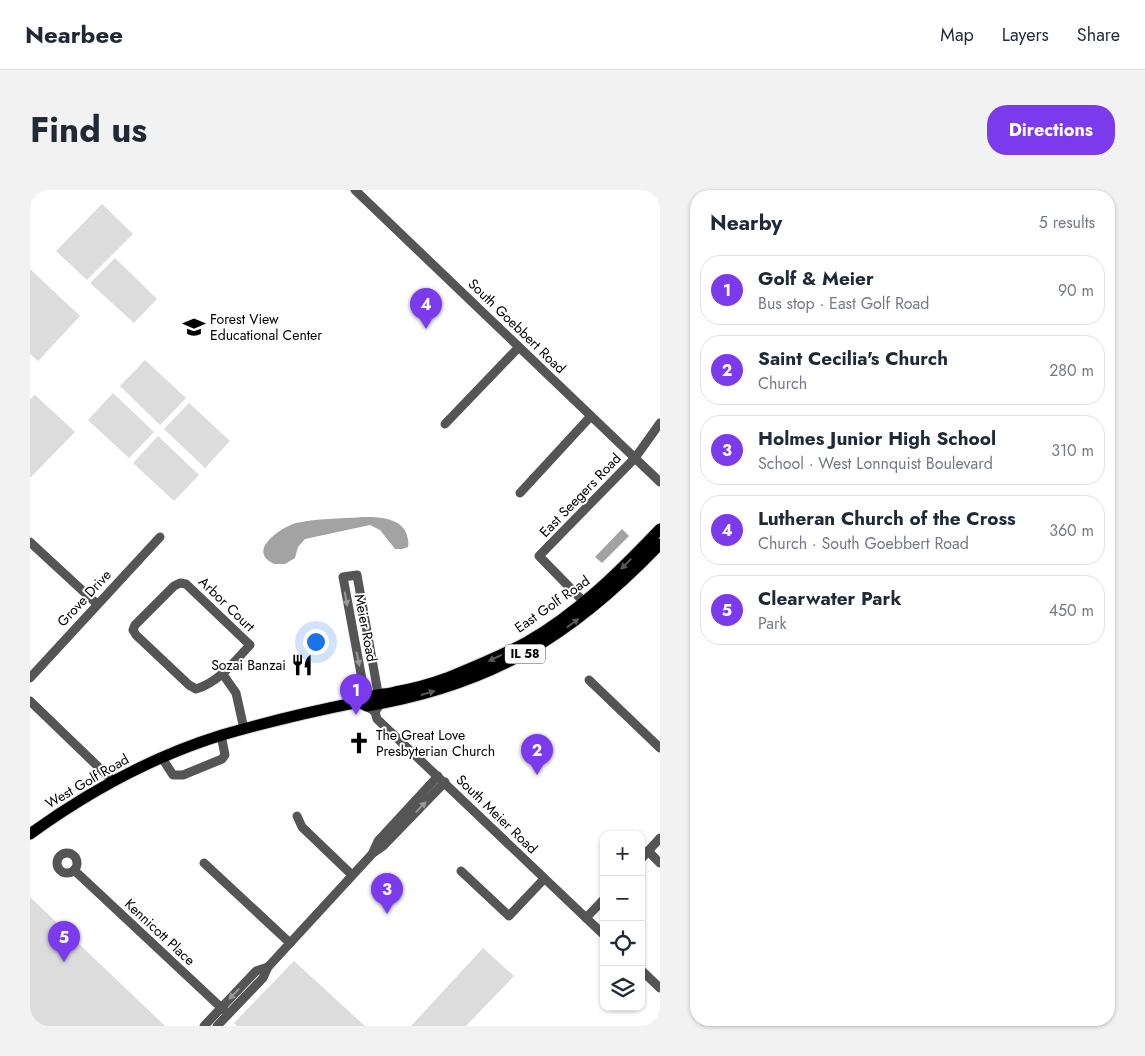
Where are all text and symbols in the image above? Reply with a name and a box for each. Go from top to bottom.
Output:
text: Nearbee [25,17,123,52]
text: Map [940,22,974,48]
text: Layers [1002,22,1049,48]
text: Share [1077,22,1120,48]
text: Find us [30,105,147,155]
button: Directions [987,105,1115,155]
text: Nearby [710,208,782,238]
text: 5 results [1039,211,1095,234]
text: Golf & Meier [758,265,874,292]
street label: South Goebbert Road [464,274,570,378]
text: 1 [723,279,731,302]
text: 90 m [1058,279,1094,302]
pin: 4 [410,288,442,329]
text: Bus stop · East Golf Road [758,292,929,315]
place label: Forest View Educational Center [210,309,322,345]
school or university icon: Forest View Educational Center [181,314,207,340]
text: Saint Cecilia's Church [758,345,948,372]
text: 2 [722,359,732,382]
text: 280 m [1049,359,1094,382]
text: Church [758,372,807,395]
text: Holmes Junior High School [758,425,996,452]
text: 3 [722,439,732,462]
text: 310 m [1051,439,1094,462]
street label: East Seegers Road [535,449,625,541]
text: School · West Lonnquist Boulevard [758,452,993,475]
text: Lutheran Church of the Cross [758,505,1016,532]
text: 4 [721,519,733,542]
text: 360 m [1049,519,1094,542]
text: Church · South Goebbert Road [758,532,969,555]
one-way arrow [620,558,632,570]
street label: Grove Drive [52,565,116,631]
street label: East Golf Road [510,571,594,637]
street label: Arbor Court [194,572,260,636]
text: Clearwater Park [758,585,901,612]
one-way arrow [343,591,351,607]
street label: Meier Road [350,592,382,664]
text: 5 [722,599,732,622]
text: 450 m [1049,599,1094,622]
text: Park [758,612,787,635]
one-way arrow [566,618,580,628]
your location [303,629,329,655]
road number: IL 58 [505,644,545,664]
one-way arrow [354,651,362,666]
restaurant icon: Sozai Banzai [289,652,315,678]
one-way arrow [488,654,502,662]
place label: Sozai Banzai [211,655,286,675]
pin: 1 [340,674,372,715]
one-way arrow [420,689,435,697]
place label: The Great Love Presbyterian Church [376,725,495,761]
church icon: The Great Love Presbyterian Church [346,730,372,756]
pin: 2 [521,734,553,775]
street label: West Golf Road [42,749,132,813]
street label: South Meier Road [452,770,542,858]
one-way arrow [415,802,427,814]
map controls [600,831,645,1011]
button: + [600,831,645,876]
pin: 3 [371,873,403,914]
button: − [600,876,645,921]
street label: Kennicott Place [120,894,200,970]
pin: 5 [48,921,80,962]
button: locate [600,921,645,966]
button: layers [600,966,645,1011]
one-way arrow [228,988,240,1000]

